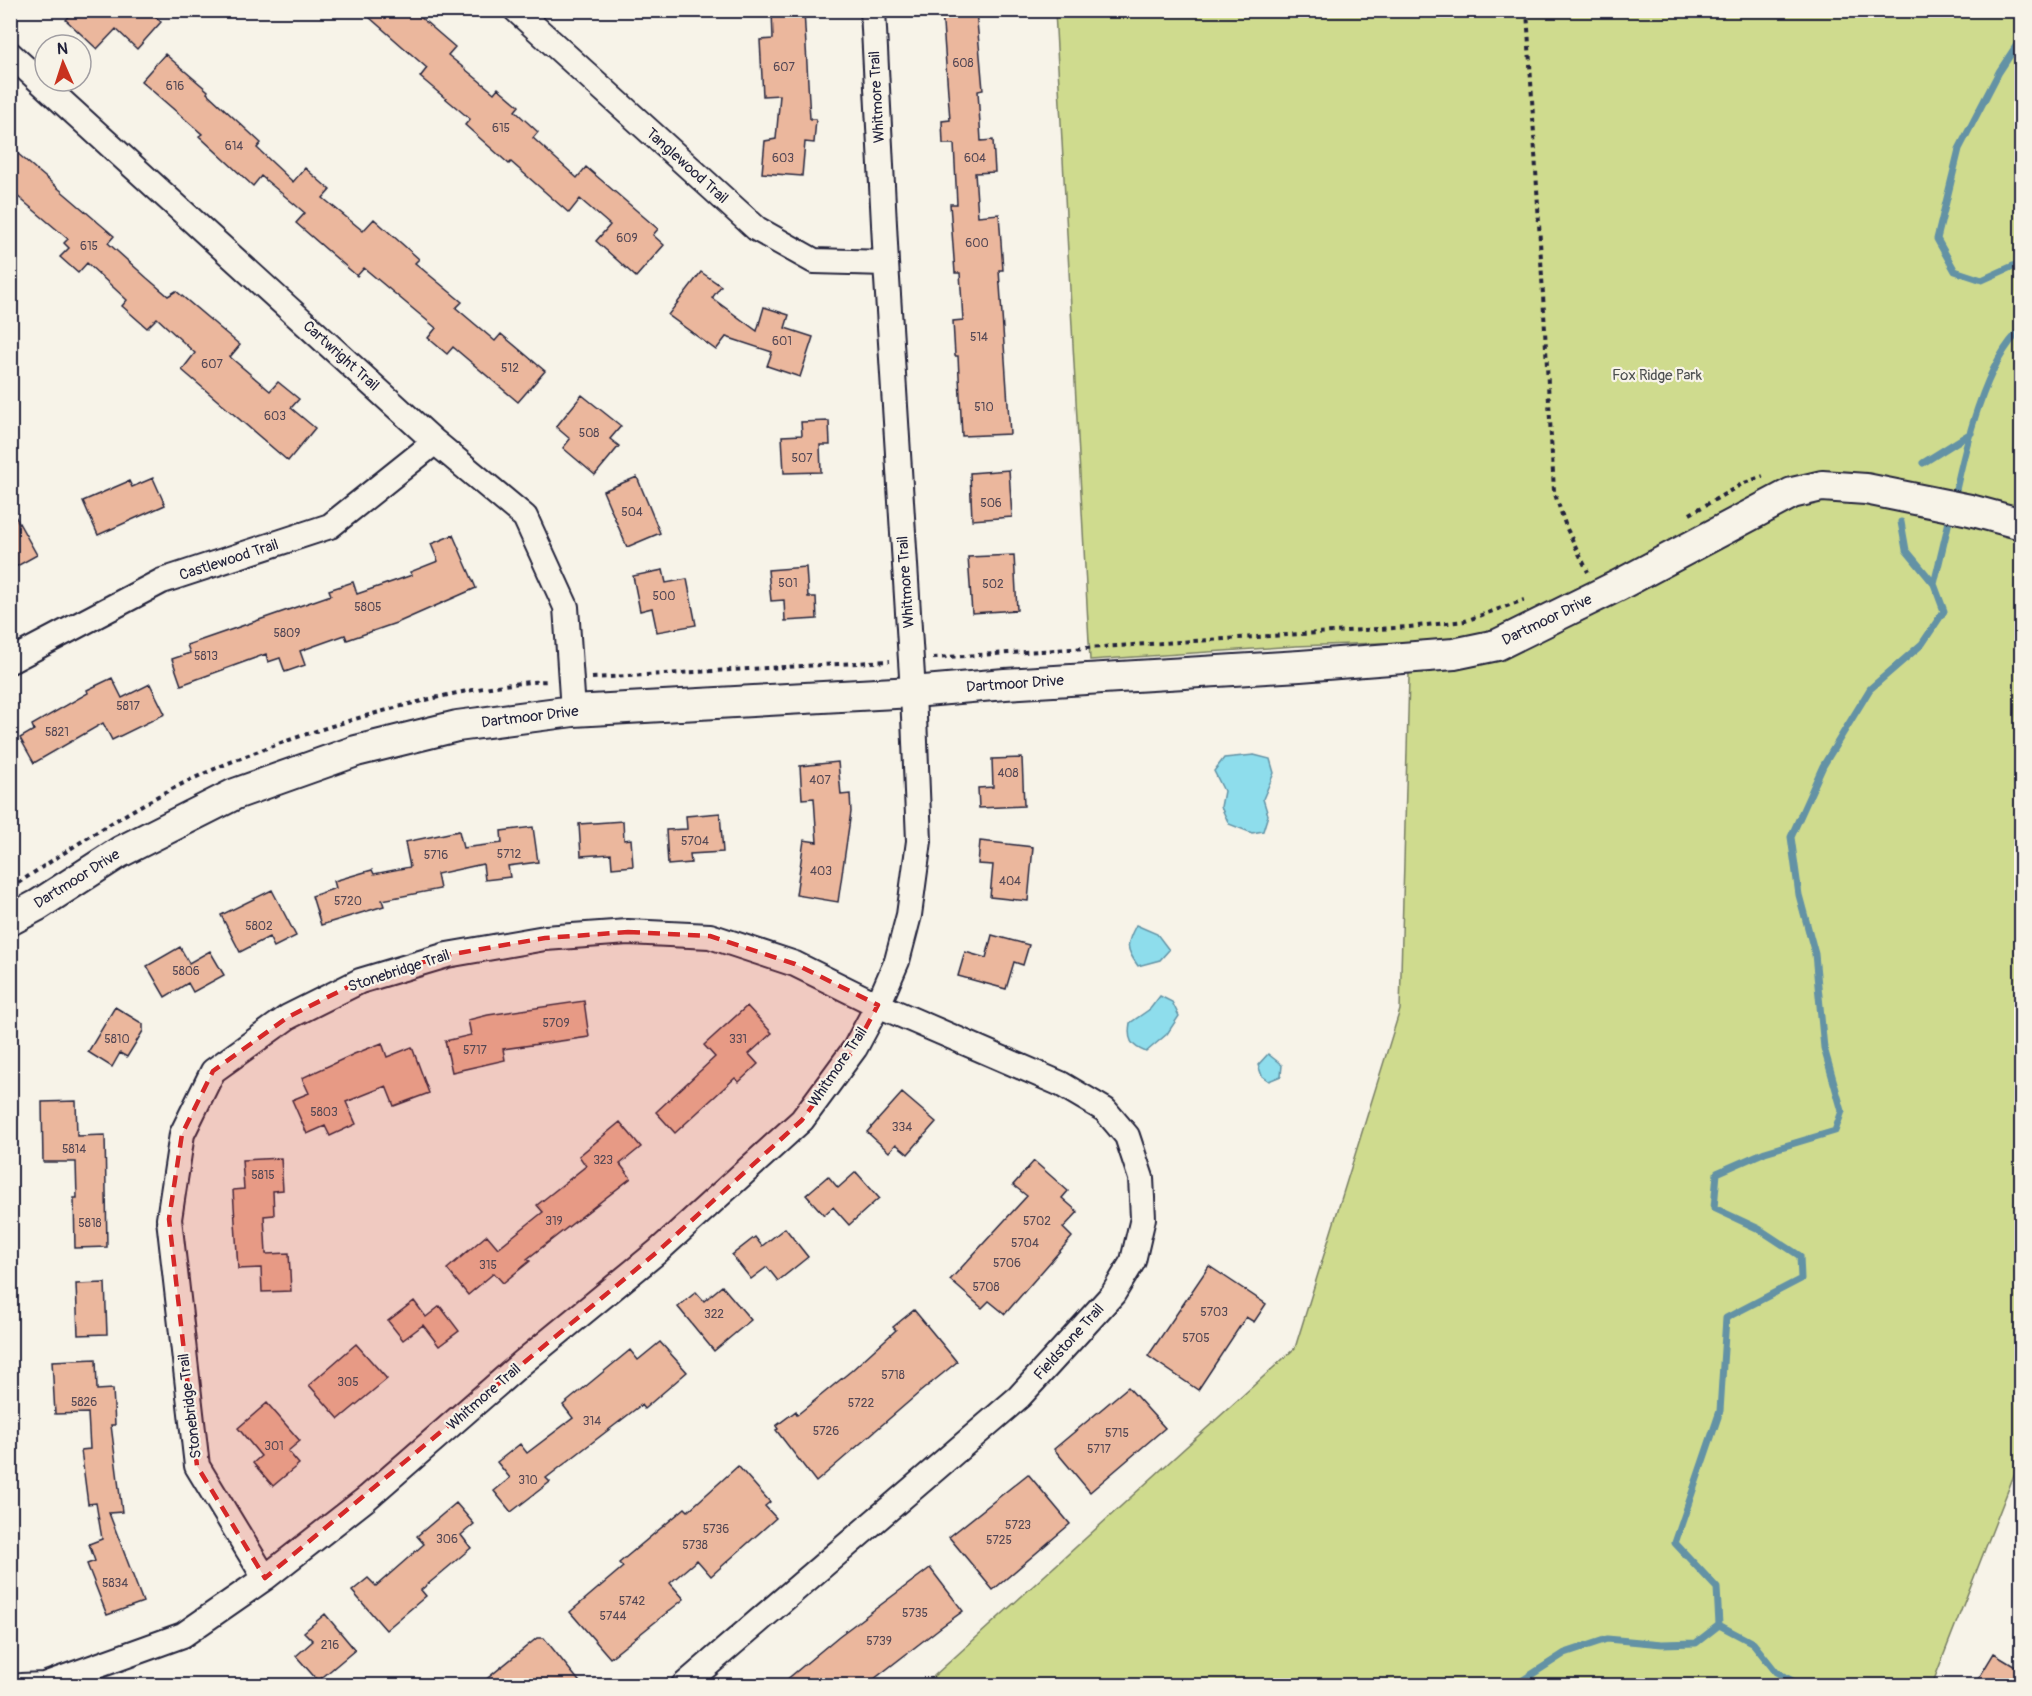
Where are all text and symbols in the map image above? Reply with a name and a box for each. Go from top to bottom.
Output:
north arrow [33,33,93,93]
text: N [56,39,68,59]
street label: Whitmore Trail [865,50,889,144]
house number: 608 [952,56,974,71]
house number: 607 [773,60,795,75]
house number: 616 [166,79,184,94]
house number: 615 [492,121,510,136]
street label: Tanglewood Trail [642,124,732,208]
house number: 614 [225,139,243,154]
house number: 603 [772,151,794,166]
house number: 604 [964,151,986,166]
house number: 609 [616,231,638,246]
house number: 600 [965,236,989,251]
house number: 615 [80,239,98,254]
street label: Cartwright Trail [299,317,383,395]
house number: 514 [970,330,988,345]
house number: 601 [772,334,792,349]
house number: 607 [201,357,223,372]
house number: 512 [501,361,519,376]
park label: Fox Ridge Park [1612,366,1703,385]
house number: 510 [974,400,994,415]
house number: 603 [264,409,286,424]
house number: 508 [579,426,599,441]
house number: 507 [791,451,813,466]
house number: 506 [980,496,1002,511]
house number: 504 [621,505,643,520]
street label: Castlewood Trail [177,535,281,585]
street label: Whitmore Trail [893,535,919,629]
house number: 501 [778,576,798,591]
house number: 502 [982,577,1004,592]
house number: 500 [653,589,675,604]
street label: Dartmoor Drive [1499,590,1596,650]
house number: 5805 [354,600,382,615]
house number: 5809 [274,626,300,641]
house number: 5813 [194,649,218,664]
street label: Dartmoor Drive [966,671,1065,697]
house number: 5817 [116,699,140,714]
street label: Dartmoor Drive [480,702,580,732]
house number: 5821 [45,725,69,740]
house number: 408 [997,766,1019,781]
house number: 407 [809,773,831,788]
house number: 5704 [681,834,709,849]
street label: Dartmoor Drive [30,845,124,913]
house number: 5712 [497,847,521,862]
house number: 5716 [424,848,448,863]
house number: 403 [810,864,832,879]
house number: 404 [999,874,1021,889]
house number: 5720 [334,894,362,909]
house number: 5802 [245,919,273,934]
street label: Stonebridge Trail [346,946,452,996]
house number: 5806 [172,964,200,979]
house number: 5709 [542,1016,570,1031]
street label: Whitmore Trail [804,1023,872,1111]
house number: 5810 [104,1032,130,1047]
house number: 331 [729,1032,747,1047]
house number: 5717 [463,1043,488,1058]
house number: 5803 [310,1105,338,1120]
house number: 334 [892,1120,912,1135]
house number: 5814 [62,1142,86,1157]
house number: 323 [593,1153,613,1168]
house number: 5815 [251,1168,275,1183]
house number: 319 [545,1214,563,1229]
house number: 5702 [1023,1214,1051,1229]
house number: 5818 [78,1216,102,1231]
house number: 5704 [1011,1236,1039,1251]
house number: 5706 [993,1256,1021,1271]
house number: 315 [479,1258,497,1273]
house number: 5708 [972,1280,1000,1295]
street label: Fieldstone Trail [1030,1300,1108,1384]
house number: 5703 [1200,1305,1228,1320]
house number: 322 [704,1307,724,1322]
house number: 5705 [1182,1331,1210,1346]
street label: Stonebridge Trail [174,1352,206,1460]
street label: Whitmore Trail [443,1360,525,1434]
house number: 5718 [881,1368,905,1383]
house number: 305 [337,1375,359,1390]
house number: 5826 [71,1395,97,1410]
house number: 5722 [848,1396,874,1411]
house number: 314 [583,1414,601,1429]
house number: 5726 [813,1424,839,1439]
house number: 5715 [1105,1426,1129,1441]
house number: 301 [264,1439,284,1454]
house number: 5717 [1087,1442,1112,1457]
house number: 310 [518,1473,538,1488]
house number: 5723 [1005,1518,1031,1533]
house number: 5736 [703,1522,729,1537]
house number: 306 [436,1532,458,1547]
house number: 5725 [986,1533,1012,1548]
house number: 5738 [682,1538,708,1553]
house number: 5834 [102,1576,128,1591]
house number: 5742 [619,1594,646,1609]
house number: 5735 [902,1606,928,1621]
house number: 5744 [600,1609,626,1624]
house number: 5739 [866,1634,892,1649]
house number: 216 [321,1638,339,1653]

